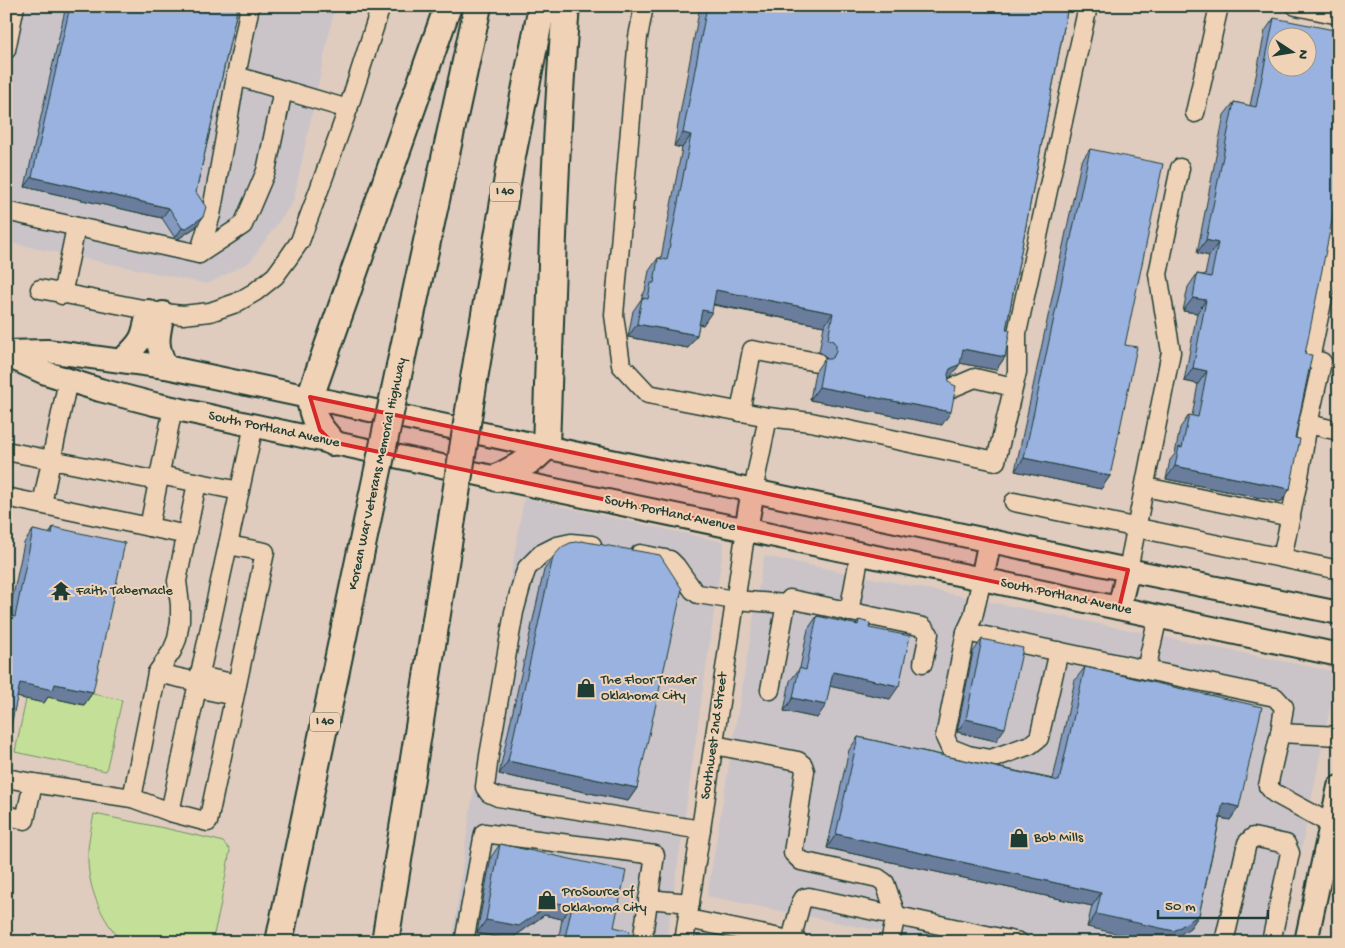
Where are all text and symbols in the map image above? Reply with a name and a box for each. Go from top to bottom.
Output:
north arrow [1268,28,1318,78]
text: N [1293,48,1312,60]
road number: I 40 [490,182,520,202]
street label: Korean War Veterans Memorial Highway [345,356,411,592]
street label: South Portland Avenue [207,408,342,452]
street label: South Portland Avenue [603,492,738,536]
street label: South Portland Avenue [999,575,1134,619]
temple icon: Faith Tabernacle [50,580,72,602]
place label: Faith Tabernacle [75,583,174,600]
street label: Southwest 2nd Street [698,670,733,801]
place label: The Floor Trader Oklahoma City [600,672,697,705]
shop icon: The Floor Trader Oklahoma City [575,677,597,699]
road number: I 40 [310,712,340,732]
shop icon: Bob Mills [1008,827,1030,849]
place label: Bob Mills [1033,830,1084,847]
place label: ProSource of Oklahoma City [561,884,647,917]
scale bar [1158,888,1268,920]
shop icon: ProSource of Oklahoma City [536,889,558,911]
text: 50 m [1165,898,1196,916]

